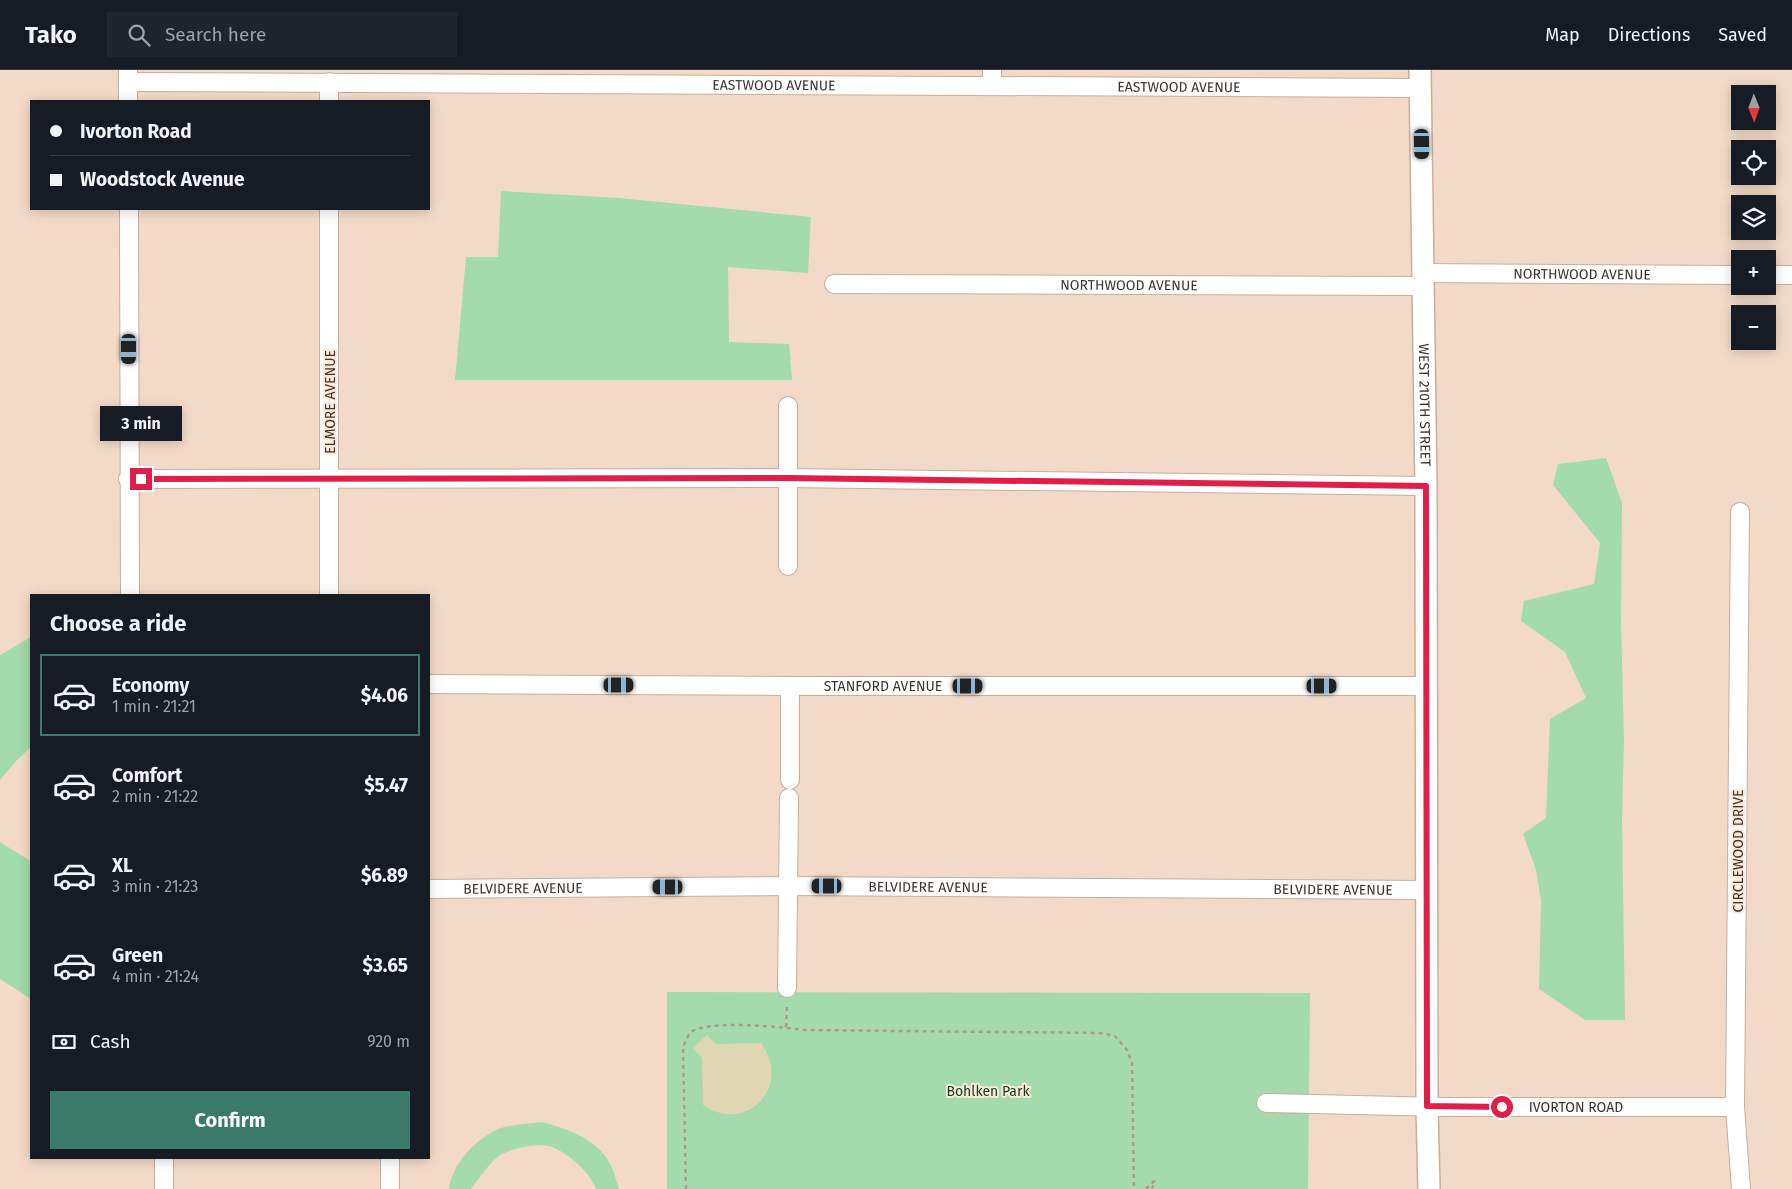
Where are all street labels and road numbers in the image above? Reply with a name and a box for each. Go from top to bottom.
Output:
street label: EASTWOOD AVENUE [712,76,836,94]
street label: EASTWOOD AVENUE [1117,78,1241,96]
street label: NORTHWOOD AVENUE [1513,265,1651,283]
street label: NORTHWOOD AVENUE [1060,276,1198,294]
street label: WEST 210TH STREET [1415,343,1434,467]
street label: ELMORE AVENUE [322,350,339,454]
street label: STANFORD AVENUE [824,678,942,695]
street label: CIRCLEWOOD DRIVE [1730,789,1747,913]
street label: BELVIDERE AVENUE [868,878,988,896]
street label: BELVIDERE AVENUE [463,879,583,897]
street label: BELVIDERE AVENUE [1273,881,1393,898]
street label: IVORTON ROAD [1529,1099,1623,1116]

